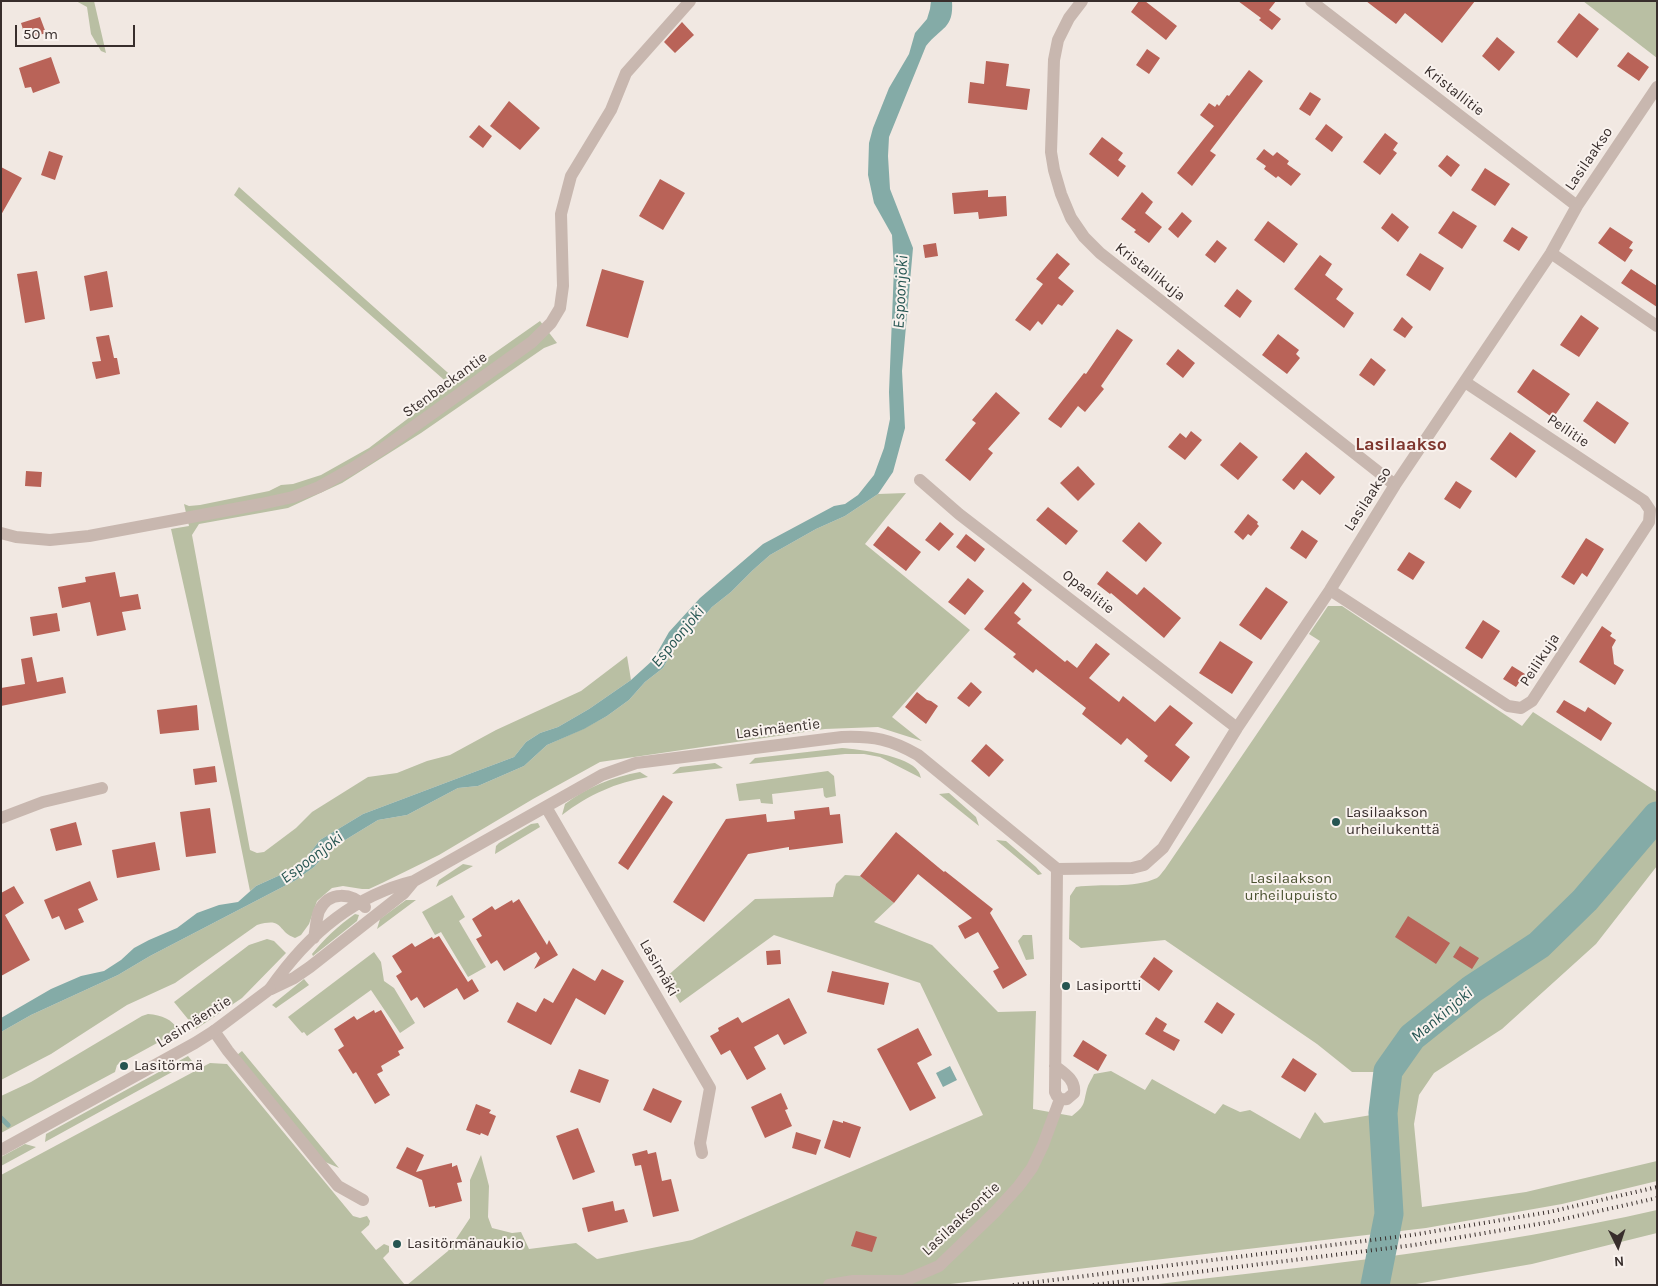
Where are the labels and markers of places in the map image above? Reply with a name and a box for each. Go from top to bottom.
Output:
place label: Lasilaakson urheilukenttä [1346,804,1440,839]
marker: Lasilaakson urheilukenttä [1330,816,1342,828]
place label: Lasiportti [1076,977,1142,995]
marker: Lasiportti [1060,980,1072,992]
place label: Lasitörmä [134,1057,203,1075]
marker: Lasitörmä [118,1060,130,1072]
place label: Lasitörmänaukio [407,1235,524,1253]
marker: Lasitörmänaukio [391,1238,403,1250]

